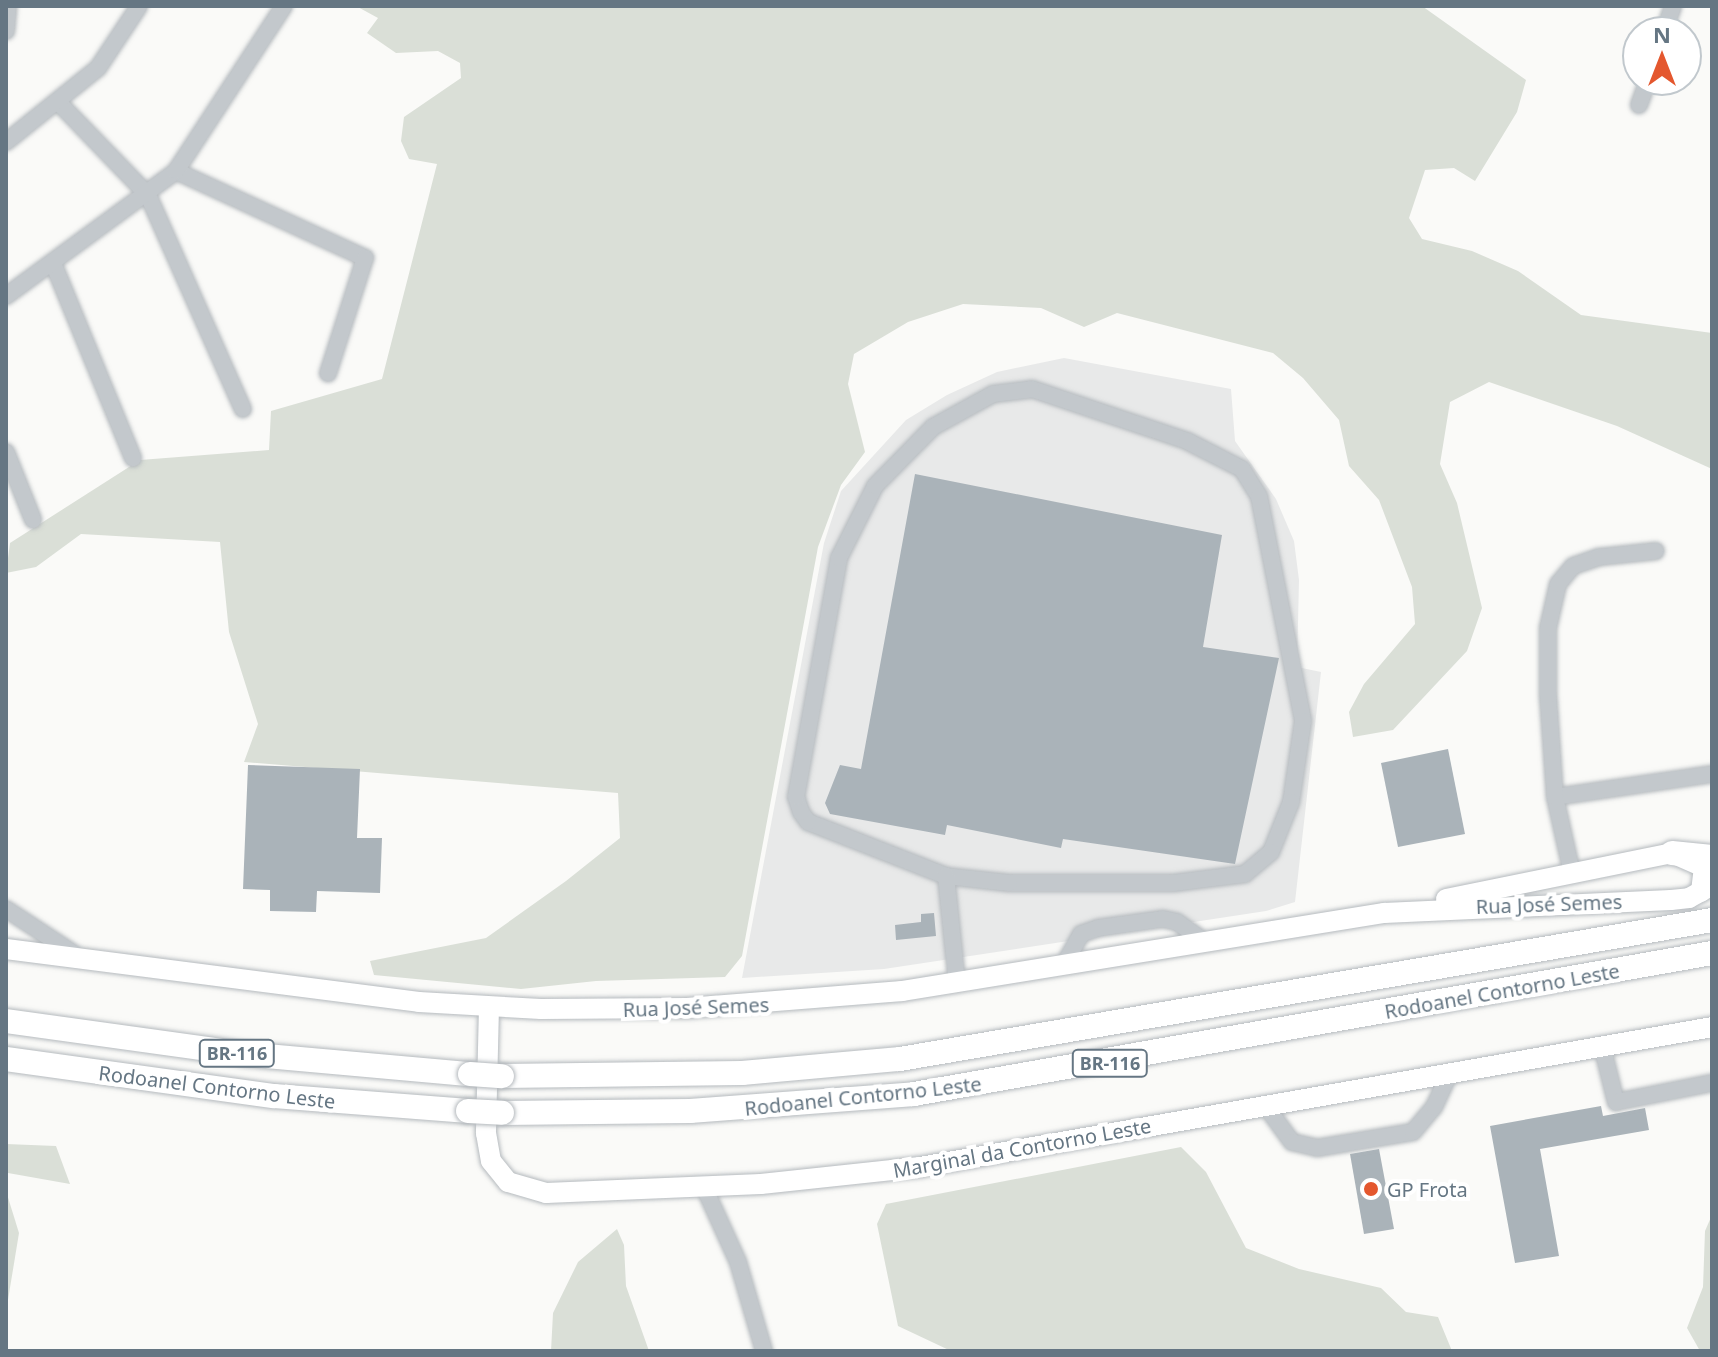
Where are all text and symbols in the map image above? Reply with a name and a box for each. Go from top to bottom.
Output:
north arrow [1622,16,1702,96]
text: N [1653,19,1671,49]
street label: Rua José Semes [1475,889,1623,919]
street label: Rodoanel Contorno Leste [1383,958,1621,1024]
street label: Rua José Semes [622,992,770,1022]
road number: BR-116 [197,1039,277,1067]
road number: BR-116 [1070,1049,1150,1077]
street label: Rodoanel Contorno Leste [97,1061,337,1113]
street label: Rodoanel Contorno Leste [743,1072,983,1120]
street label: Marginal da Contorno Leste [891,1113,1153,1183]
place label: GP Frota [1387,1177,1468,1201]
marker: GP Frota [1362,1180,1380,1198]

